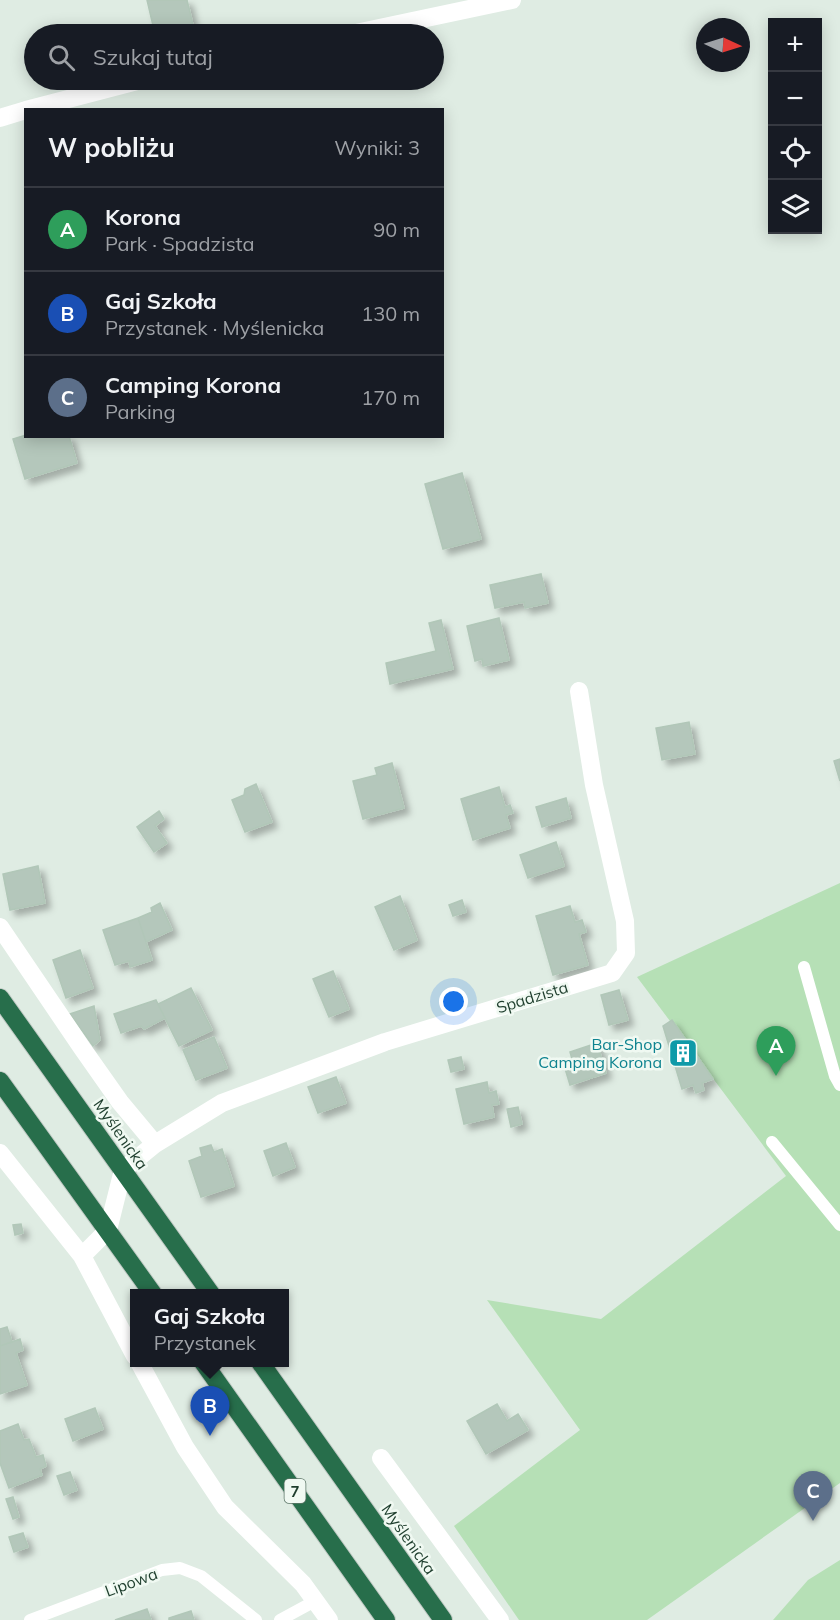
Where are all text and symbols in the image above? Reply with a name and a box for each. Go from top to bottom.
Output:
north arrow [696,18,750,72]
map controls [768,18,822,234]
button: + [768,18,822,72]
search box [24,24,444,90]
icon: search [45,41,78,74]
text: Szukaj tutaj [93,43,213,71]
button: − [768,72,822,126]
button: locate [768,126,822,180]
text: W pobliżu [48,131,175,164]
text: Wyniki: 3 [334,135,420,160]
button: layers [768,180,822,234]
text: Korona [105,203,181,231]
text: A [60,217,75,242]
text: 90 m [373,217,420,242]
text: Park · Spadzista [105,231,255,256]
text: Gaj Szkoła [105,287,217,315]
text: B [61,301,74,326]
text: 130 m [361,301,420,326]
text: Przystanek · Myślenicka [105,315,324,340]
text: Camping Korona [105,371,281,399]
text: C [61,385,74,410]
text: 170 m [361,385,420,410]
text: Parking [105,399,176,424]
street label: Spadzista [494,977,570,1017]
your location [439,987,468,1016]
pin: A [756,1026,796,1076]
place label: Bar-Shop Camping Korona [538,1034,662,1072]
building icon: Bar-Shop Camping Korona [667,1037,699,1069]
street label: Myślenicka [89,1095,153,1173]
popup [130,1289,289,1367]
text: Gaj Szkoła [154,1302,265,1330]
text: Przystanek [154,1330,256,1355]
pin: B [190,1386,230,1436]
pin: C [794,1472,832,1521]
road number: 7 [284,1479,306,1503]
street label: Myślenicka [377,1500,441,1578]
street label: Lipowa [102,1563,160,1601]

